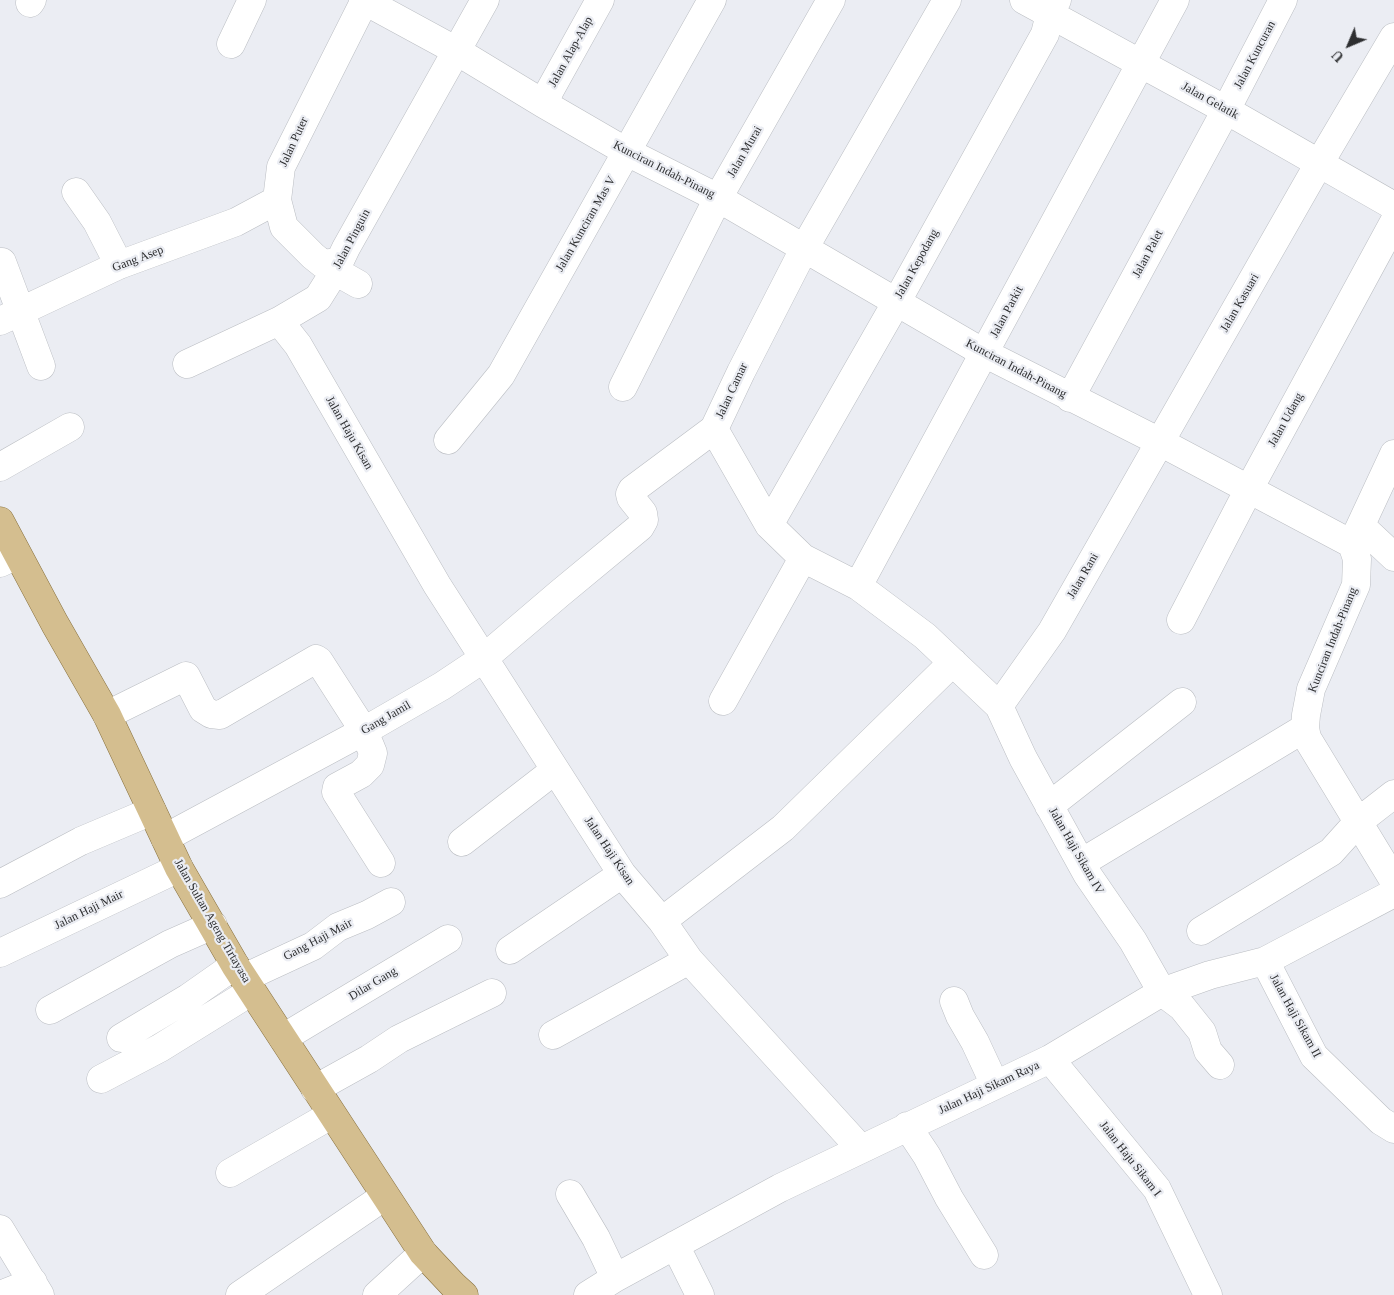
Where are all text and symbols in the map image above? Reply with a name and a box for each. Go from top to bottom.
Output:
street label: Jalan Alap-Alap [546,14,596,90]
street label: Jalan Kuncuran [1231,19,1279,91]
north arrow [1324,20,1374,70]
text: U [1329,47,1347,65]
street label: Jalan Gelatik [1179,79,1241,123]
street label: Jalan Puter [276,115,312,169]
street label: Jalan Murai [725,124,765,180]
street label: Kunciran Indah-Pinang [611,138,717,202]
street label: Jalan Kunciran Mas V [553,174,619,274]
street label: Jalan Pinguin [330,207,374,271]
street label: Jalan Kepodang [892,227,942,301]
street label: Jalan Palet [1130,228,1166,280]
street label: Gang Asep [110,243,166,275]
street label: Jalan Kasuari [1218,271,1262,335]
street label: Jalan Parkit [987,284,1027,340]
street label: Kunciran Indah-Pinang [963,336,1069,402]
street label: Jalan Camar [713,361,751,421]
street label: Jalan Udang [1265,390,1307,450]
street label: Jalan Haju Kisan [322,394,376,472]
street label: Jalan Rani [1064,551,1102,601]
street label: Kunciran Indah-Pinang [1305,585,1361,695]
street label: Gang Jamil [359,698,413,738]
street label: Jalan Haji Sikam IV [1045,805,1107,897]
street label: Jalan Haji Kisan [581,814,637,888]
street label: Jalan Sultan Ageng Tirtayasa [171,857,253,985]
street label: Jalan Haji Mair [52,887,126,933]
street label: Gang Haji Mair [281,916,355,964]
street label: Dilar Gang [346,964,400,1004]
street label: Jalan Haji Sikam II [1266,972,1324,1060]
street label: Jalan Haji Sikam Raya [936,1058,1042,1118]
street label: Jalan Haju Sikam I [1096,1118,1164,1200]

